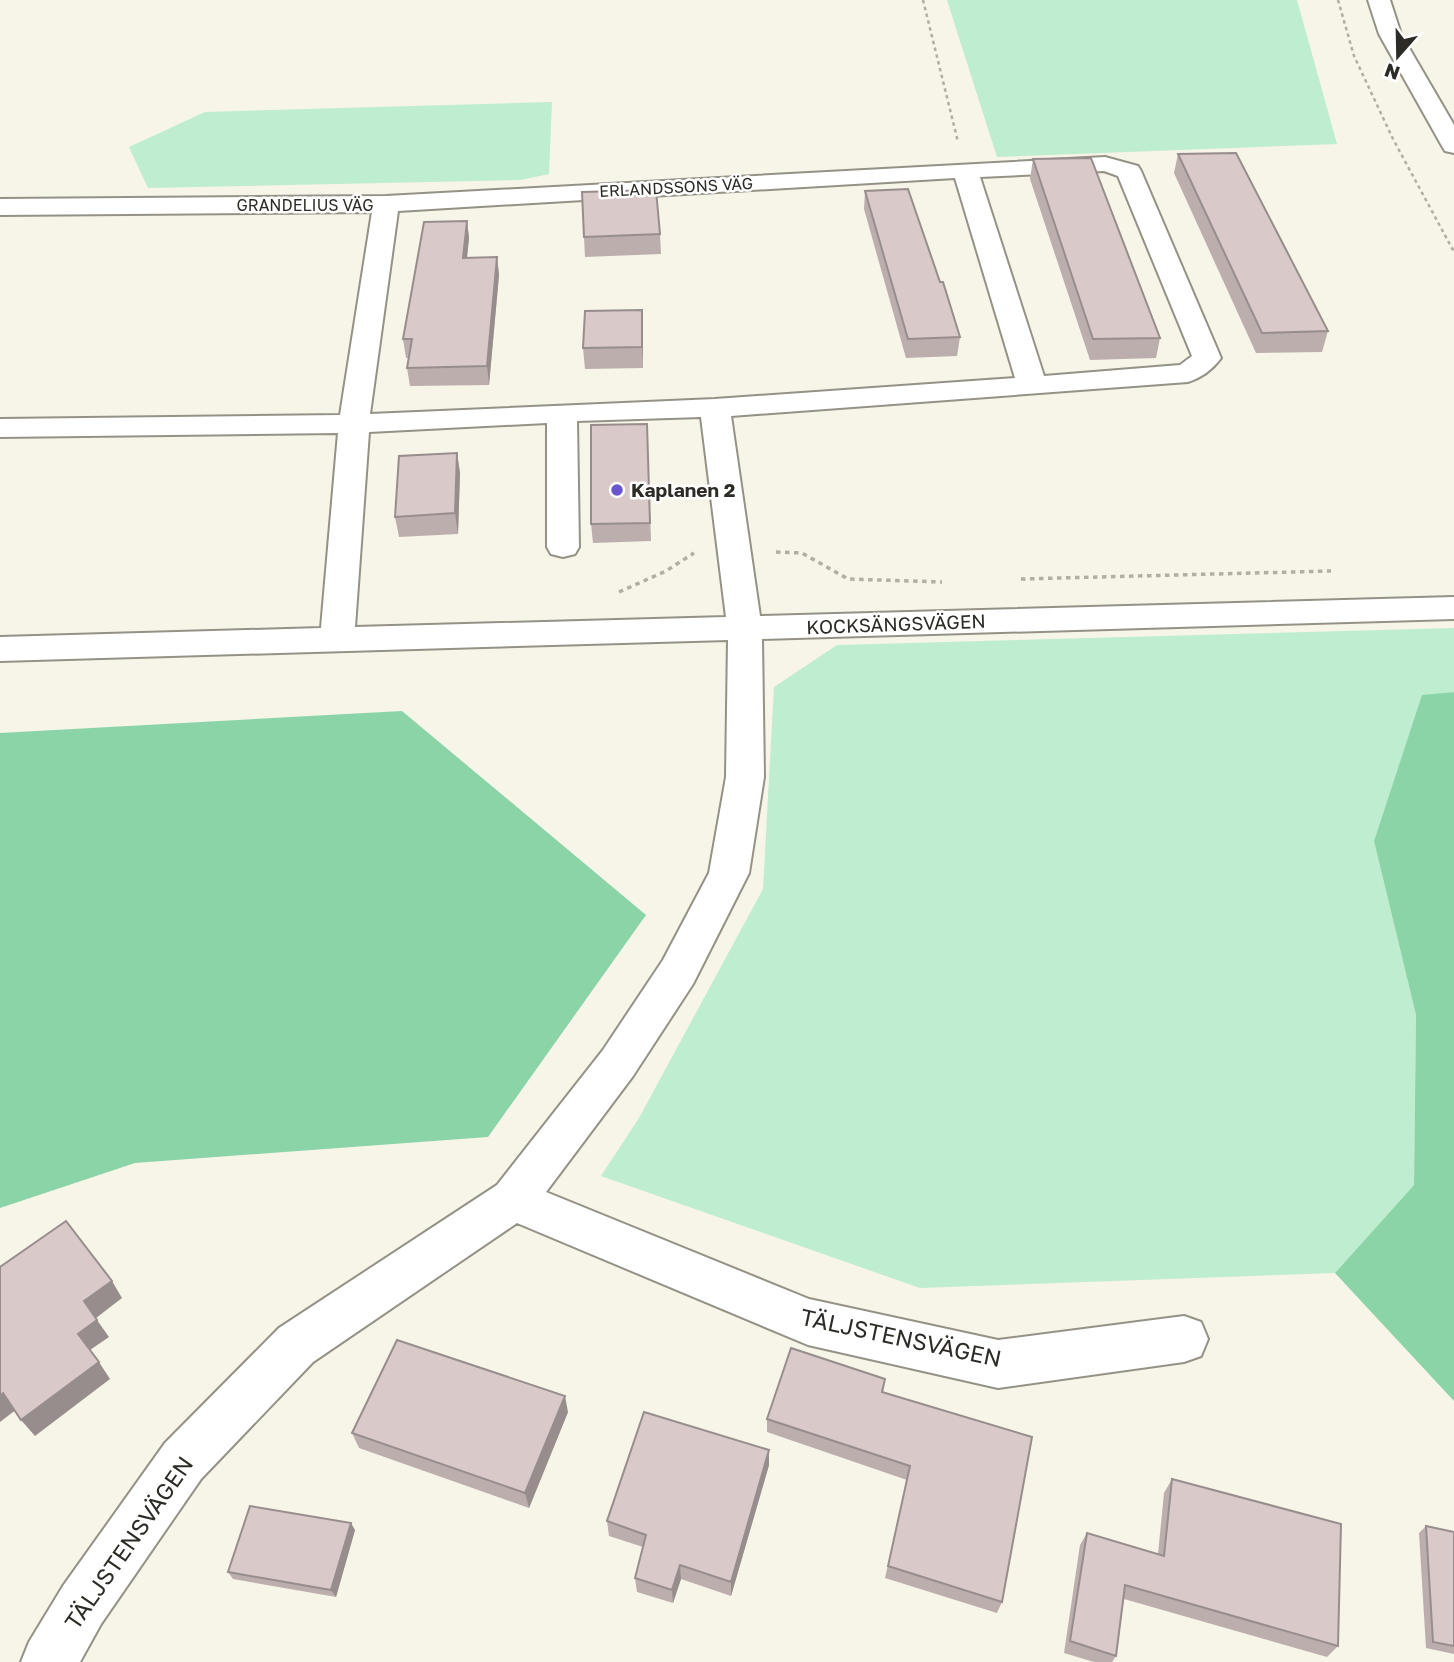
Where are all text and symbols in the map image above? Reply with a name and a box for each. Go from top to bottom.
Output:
north arrow [1363,21,1433,91]
text: N [1381,59,1403,86]
street label: ERLANDSSONS VÄG [599,173,753,201]
street label: GRANDELIUS VÄG [236,195,374,215]
place label: Kaplanen 2 [631,478,735,501]
marker: Kaplanen 2 [609,482,625,498]
street label: KOCKSÄNGSVÄGEN [806,609,986,638]
street label: TÄLJSTENSVÄGEN [798,1302,1004,1372]
street label: TÄLJSTENSVÄGEN [58,1451,198,1634]

